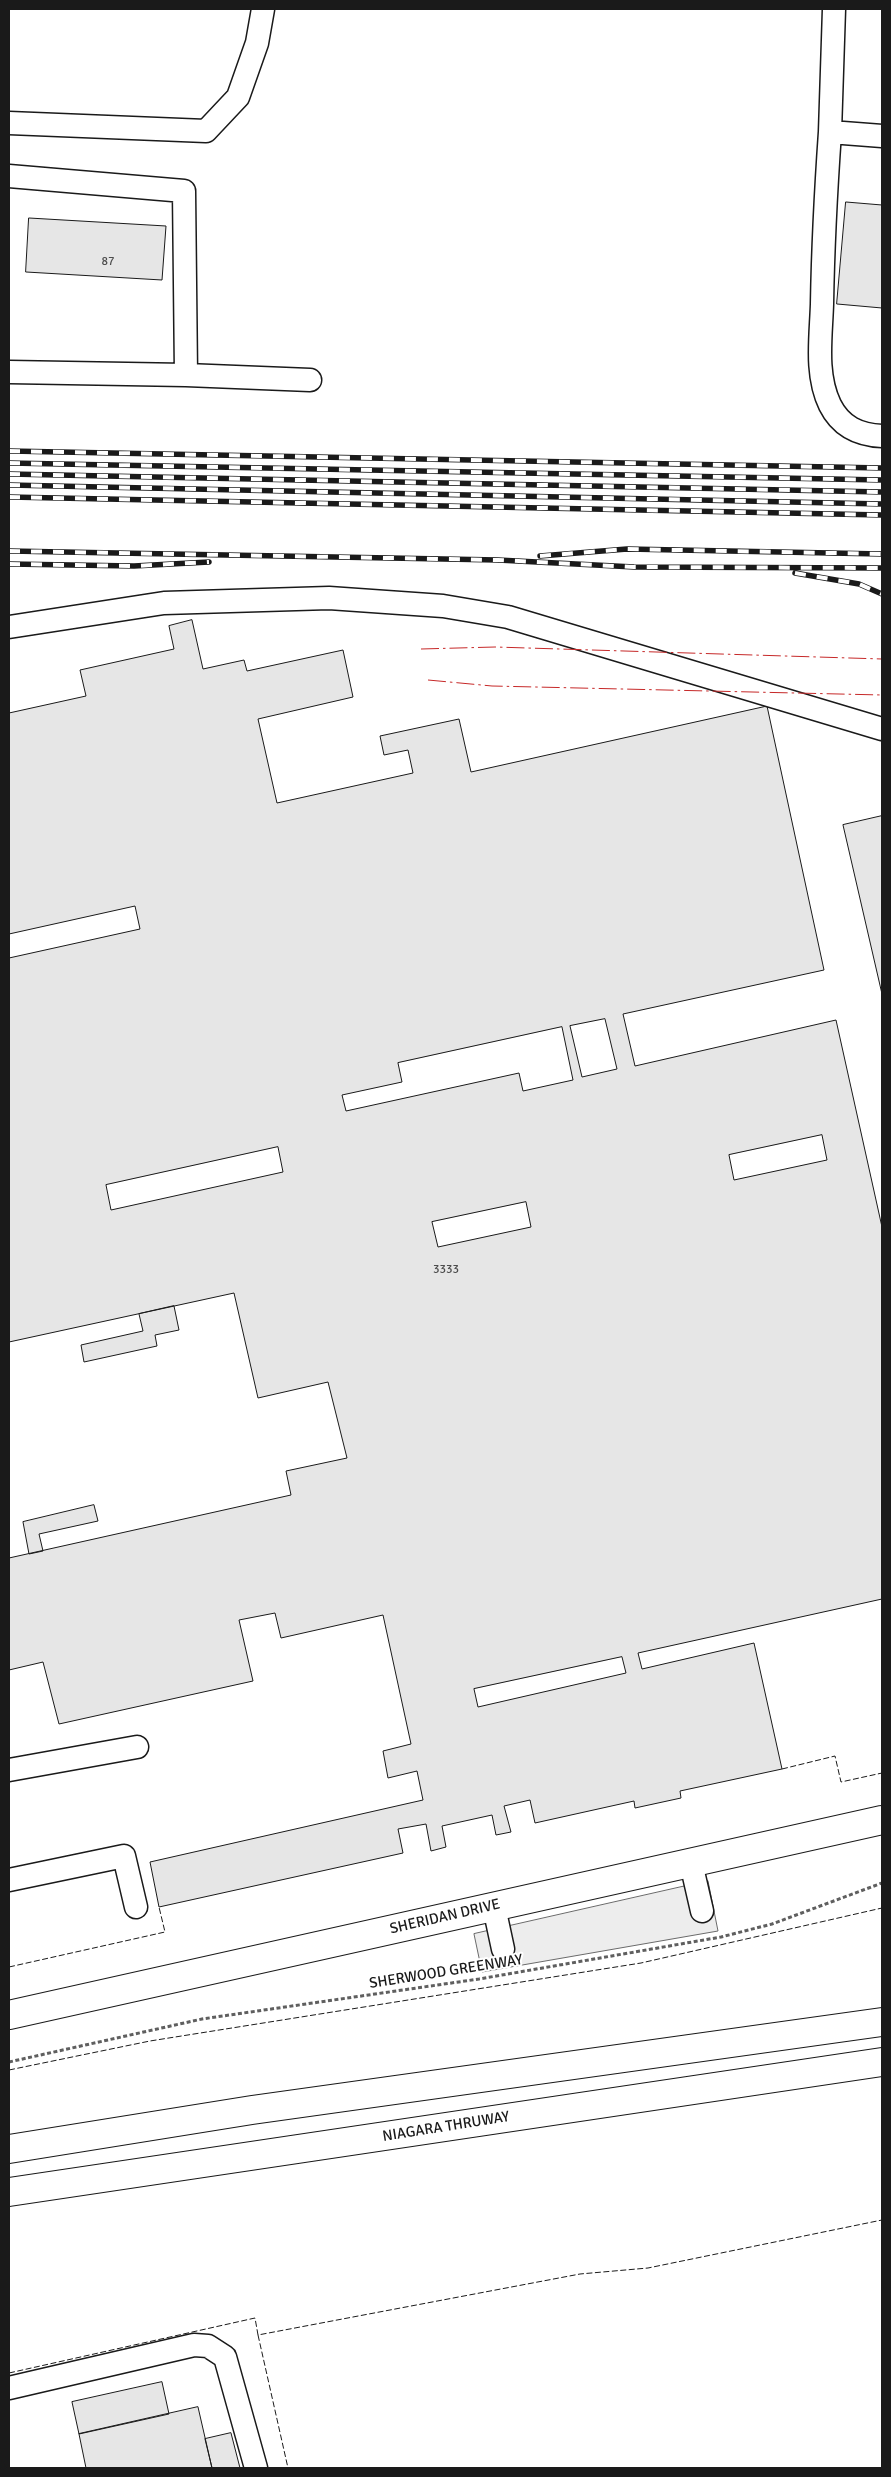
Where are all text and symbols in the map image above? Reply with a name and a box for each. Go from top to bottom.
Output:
house number: 87 [102,255,114,269]
house number: 3333 [433,1263,459,1277]
street label: SHERIDAN DRIVE [388,1896,502,1938]
street label: SHERWOOD GREENWAY [368,1951,524,1993]
street label: NIAGARA THRUWAY [381,2108,511,2146]

